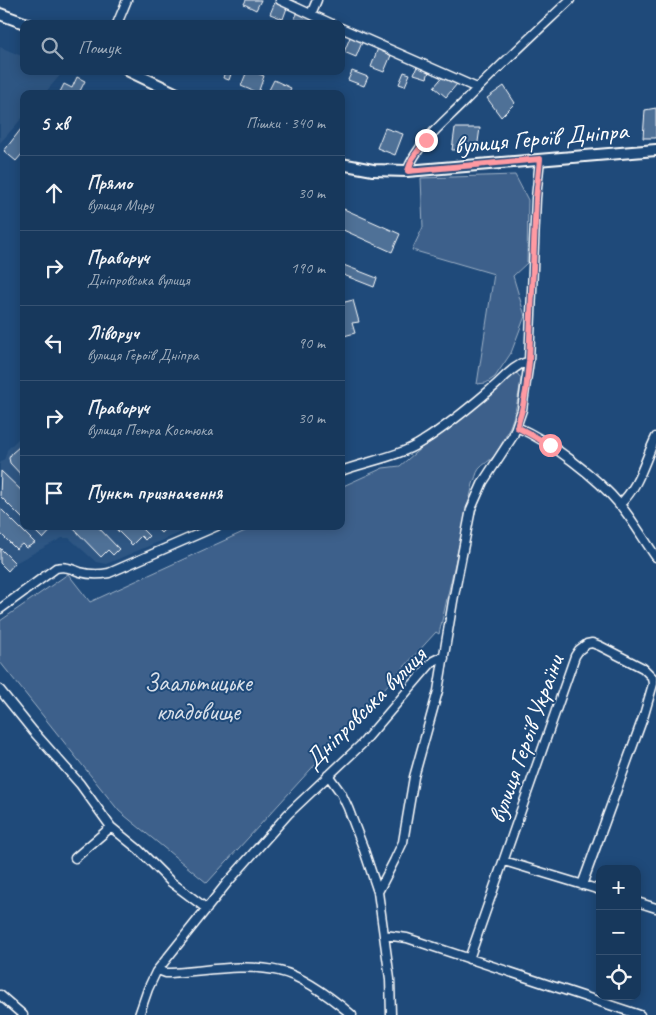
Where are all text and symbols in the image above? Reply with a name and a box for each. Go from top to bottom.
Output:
search box [20,20,345,75]
icon: search [38,34,66,62]
text: Пошук [78,36,120,60]
text: 5 хв [40,110,68,136]
text: Пішки · 340 m [246,113,325,133]
street label: вулиця Героїв Дніпра [453,114,631,162]
route end [415,129,438,152]
text: Прямо [87,171,132,195]
icon: ahead [40,179,68,207]
text: 30 m [298,183,325,203]
text: вулиця Миру [87,195,154,215]
text: Праворуч [87,246,149,270]
icon: right [40,254,68,282]
text: 190 m [291,258,325,278]
text: Дніпровська вулиця [87,270,189,290]
text: Ліворуч [87,321,139,345]
icon: left [40,329,68,357]
text: 90 m [298,333,325,353]
text: вулиця Героїв Дніпра [87,345,199,365]
text: Праворуч [87,396,149,420]
icon: right [40,404,68,432]
text: 30 m [298,408,325,428]
text: вулиця Петра Костюка [87,420,212,440]
route start [539,434,562,457]
icon: arrive [40,479,68,507]
text: Пункт призначення [87,481,222,505]
street label: Дніпровська вулиця [297,639,434,776]
street label: вулиця Героїв України [481,649,572,827]
park label: Заальтицьке кладовище [144,667,254,728]
map controls [596,865,641,1000]
button: + [596,865,641,910]
button: − [596,910,641,955]
button: locate [596,955,641,1000]

